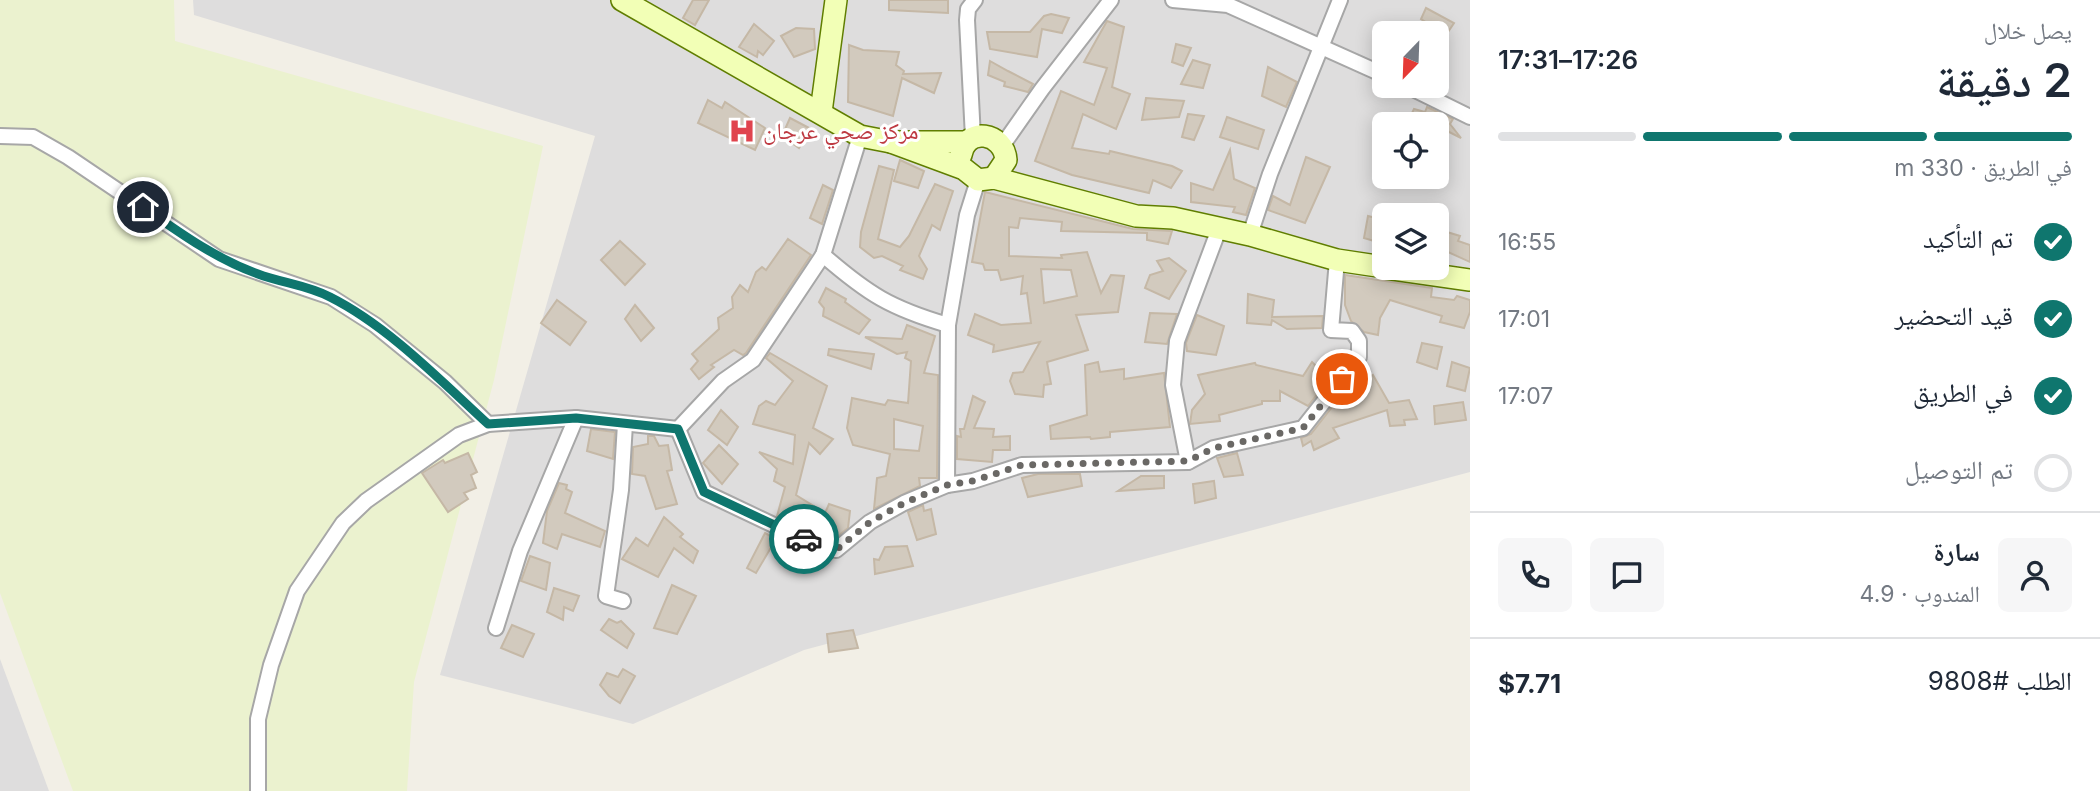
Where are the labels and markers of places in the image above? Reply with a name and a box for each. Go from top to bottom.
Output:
hospital icon: مركز صحي عرجان [727,116,757,146]
place label: مركز صحي عرجان [763,117,919,150]
pin [113,177,173,237]
pin [1312,349,1372,409]

